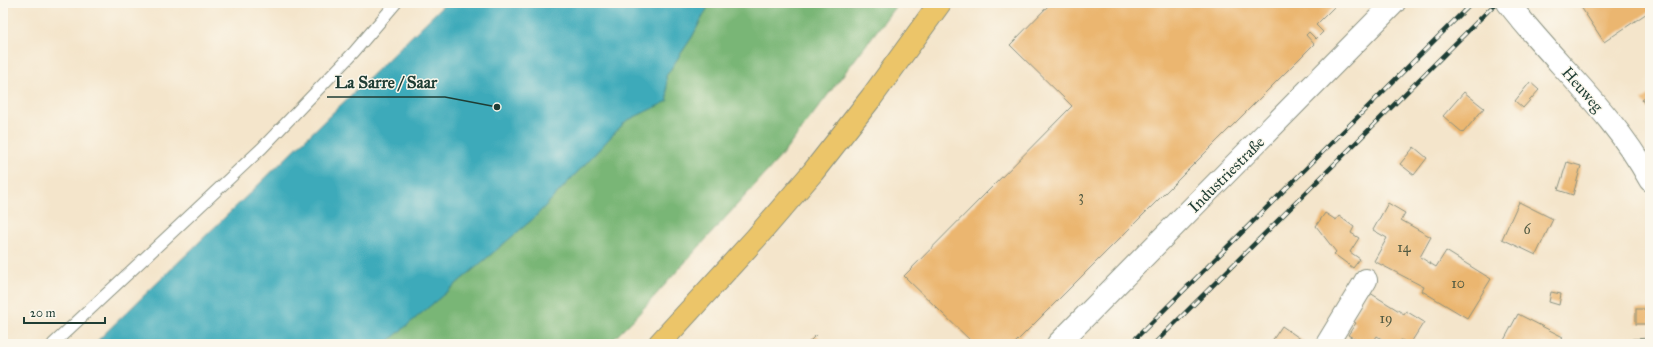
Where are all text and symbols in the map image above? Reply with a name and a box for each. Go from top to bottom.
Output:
street label: Heuweg [1557,63,1608,117]
callout: La Sarre / Saar [327,68,445,97]
text: La Sarre / Saar [335,72,438,93]
street label: Industriestraße [1184,132,1269,216]
house number: 3 [1078,188,1084,205]
house number: 6 [1523,221,1531,238]
house number: 14 [1397,239,1412,256]
house number: 10 [1451,275,1465,292]
scale bar [24,299,105,325]
text: 20 m [30,306,56,320]
house number: 19 [1380,310,1392,327]

